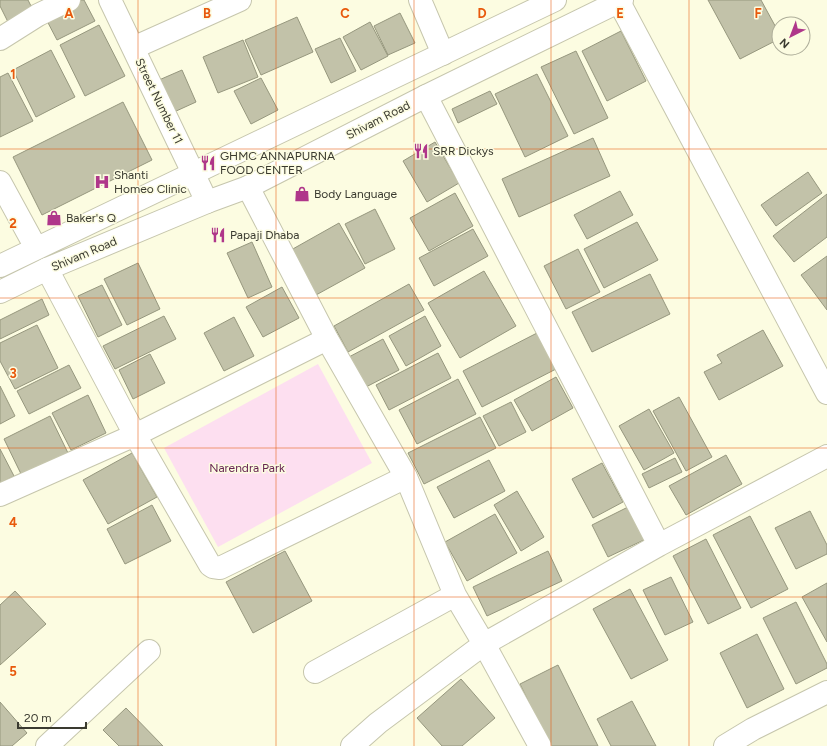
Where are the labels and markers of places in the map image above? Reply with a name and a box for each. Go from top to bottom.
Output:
restaurant icon: SRR Dickys [412,142,430,160]
place label: SRR Dickys [433,144,494,158]
place label: GHMC ANNAPURNA FOOD CENTER [220,149,335,177]
restaurant icon: GHMC ANNAPURNA FOOD CENTER [199,154,217,172]
place label: Shanti Homeo Clinic [114,168,187,196]
hospital icon: Shanti Homeo Clinic [93,173,111,191]
shop icon: Body Language [293,185,311,203]
place label: Body Language [314,187,398,201]
shop icon: Baker's Q [45,209,63,227]
place label: Baker's Q [66,211,116,225]
restaurant icon: Papaji Dhaba [209,226,227,244]
place label: Papaji Dhaba [230,228,299,242]

